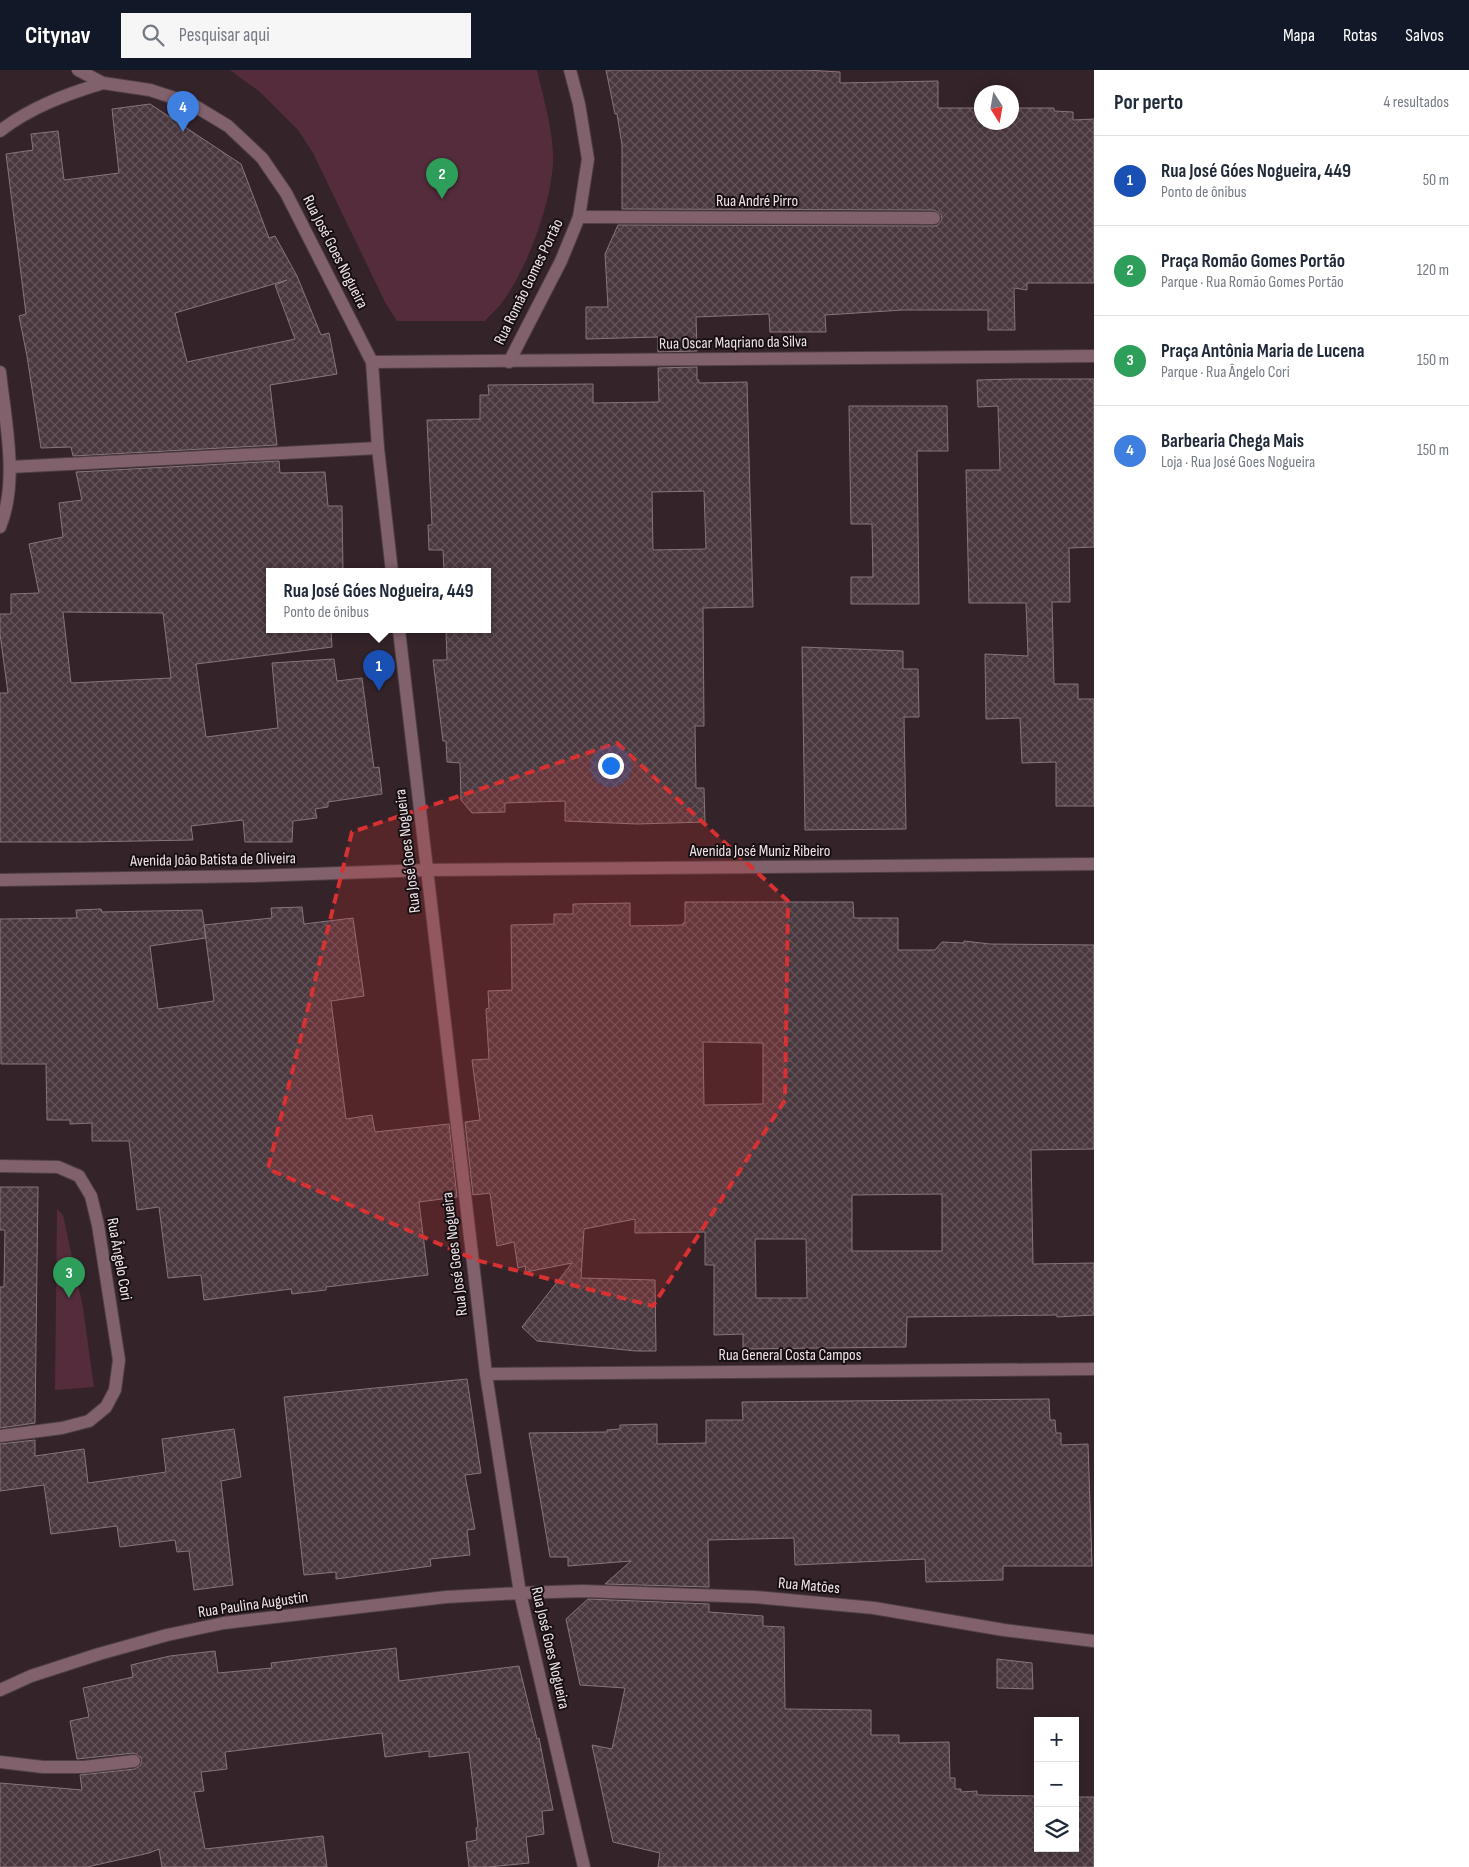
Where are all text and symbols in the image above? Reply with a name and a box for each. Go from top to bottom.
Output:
search box [121,13,471,58]
text: Citynav [25,21,91,50]
icon: search [139,21,167,49]
text: Pesquisar aqui [179,24,270,47]
text: Mapa [1283,25,1315,46]
text: Rotas [1343,25,1377,46]
text: Salvos [1405,25,1444,46]
north arrow [974,85,1019,130]
text: Por perto [1114,90,1183,115]
pin: 4 [167,91,199,132]
text: 4 resultados [1384,93,1449,112]
pin: 2 [426,158,458,199]
text: Rua José Góes Nogueira, 449 [1161,160,1351,183]
text: 1 [1127,171,1133,190]
text: 50 m [1423,171,1449,190]
text: Ponto de ônibus [1161,183,1246,202]
street label: Rua José Goes Nogueira [298,192,372,312]
street label: Rua André Pirro [716,192,798,211]
street label: Rua Romão Gomes Portão [490,216,568,348]
text: Praça Romão Gomes Portão [1161,250,1345,273]
text: 2 [1126,261,1134,280]
text: 120 m [1417,261,1449,280]
text: Parque · Rua Romão Gomes Portão [1161,273,1344,292]
street label: Rua Oscar Maqriano da Silva [659,332,807,354]
text: Praça Antônia Maria de Lucena [1161,340,1365,363]
text: 3 [1126,351,1134,370]
text: 150 m [1417,351,1449,370]
text: Parque · Rua Ângelo Cori [1161,363,1290,382]
text: Barbearia Chega Mais [1161,430,1304,453]
text: 4 [1126,441,1134,460]
text: 150 m [1417,441,1449,460]
text: Loja · Rua José Goes Nogueira [1161,453,1315,472]
popup [266,568,491,633]
text: Rua José Góes Nogueira, 449 [283,580,474,603]
text: Ponto de ônibus [283,603,369,622]
pin: 1 [363,650,395,691]
your location [598,753,624,779]
street label: Rua José Goes Nogueira [391,788,425,914]
street label: Avenida José Muniz Ribeiro [689,842,830,861]
street label: Avenida João Batista de Oliveira [129,849,296,871]
street label: Rua José Goes Nogueira [438,1191,472,1317]
street label: Rua Ângelo Cori [102,1216,136,1302]
pin: 3 [53,1257,85,1298]
street label: Rua General Costa Campos [719,1346,862,1365]
street label: Rua Matões [777,1574,841,1598]
street label: Rua José Goes Nogueira [527,1585,573,1711]
street label: Rua Paulina Augustin [197,1588,309,1622]
map controls [1034,1717,1079,1852]
button: + [1034,1717,1079,1762]
button: − [1034,1762,1079,1807]
button: layers [1034,1807,1079,1852]

